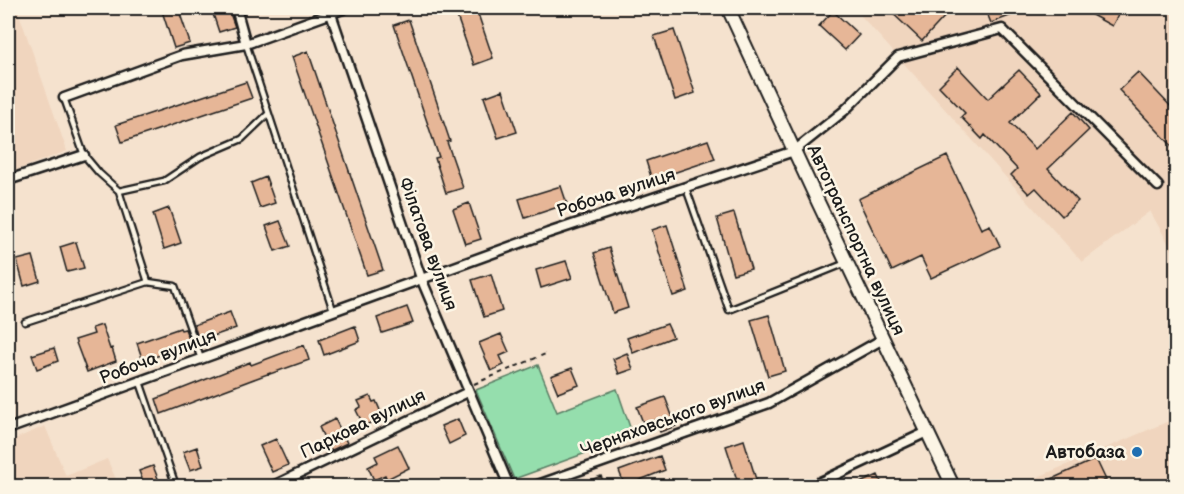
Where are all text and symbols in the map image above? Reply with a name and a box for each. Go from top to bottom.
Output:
street label: Автотранспортна вулиця [802,140,909,339]
street label: Робоча вулиця [554,164,678,222]
street label: Філатова вулиця [394,175,462,313]
street label: Робоча вулиця [97,325,219,389]
street label: Черняховського вулиця [578,375,768,461]
street label: Паркова вулиця [297,385,429,463]
place label: Автобаза [1045,442,1126,463]
marker: Автобаза [1130,445,1144,459]

